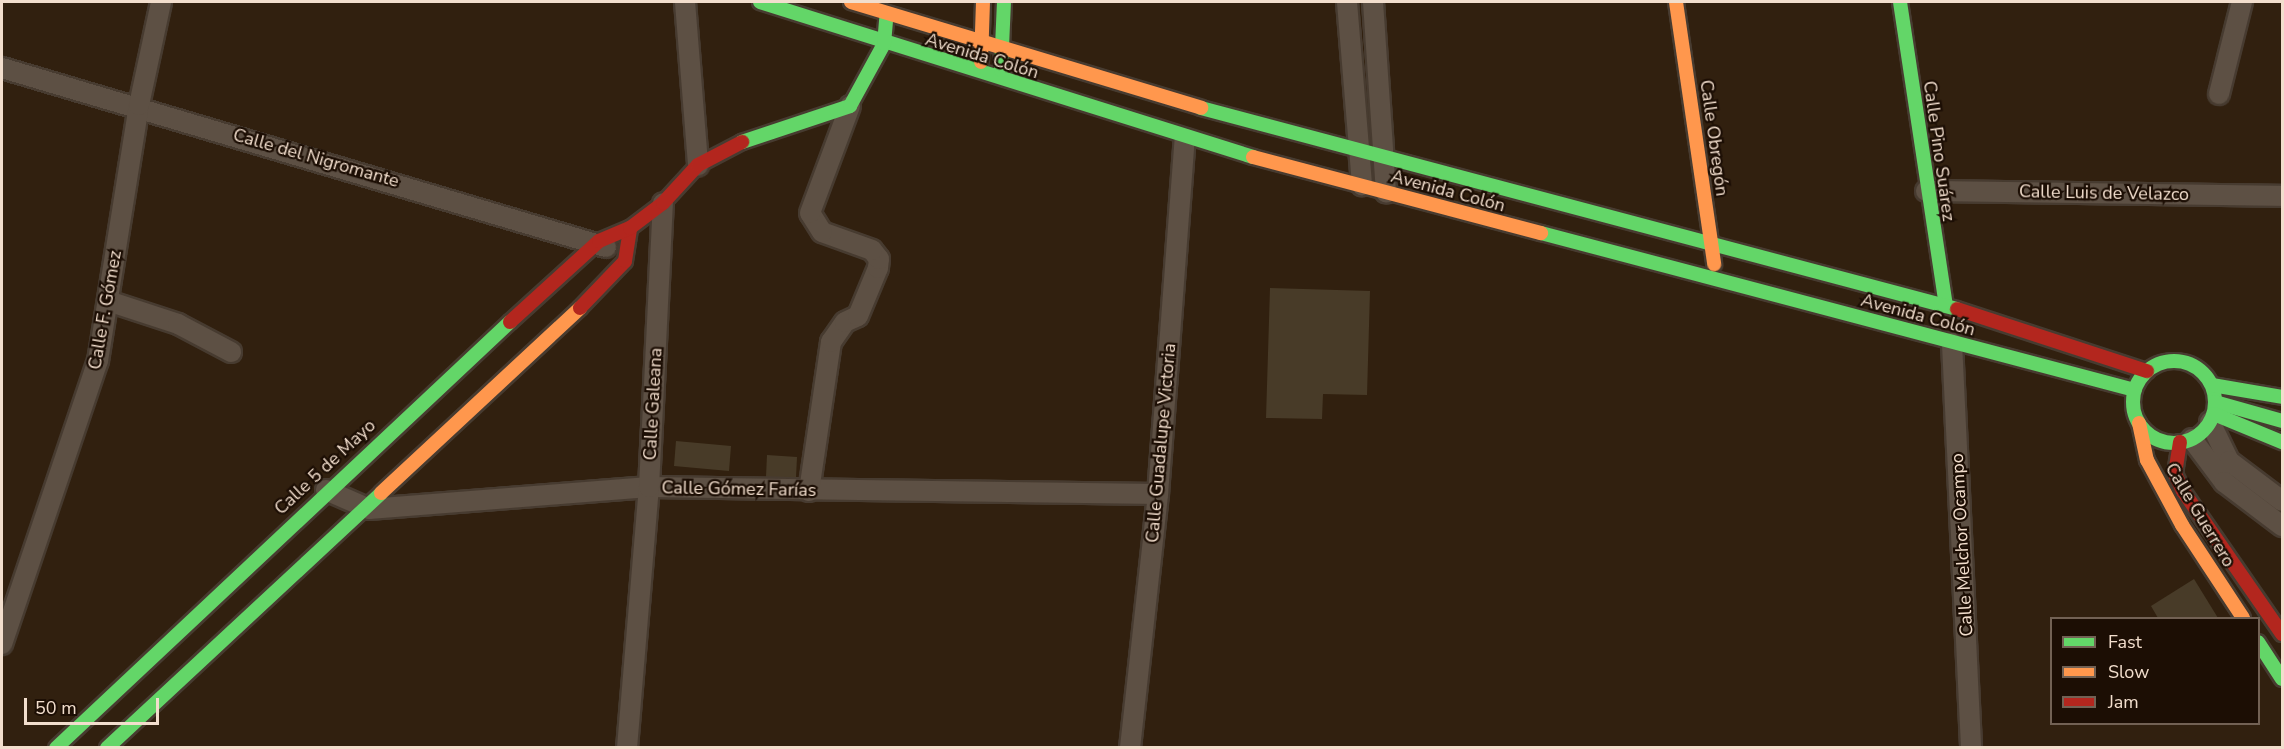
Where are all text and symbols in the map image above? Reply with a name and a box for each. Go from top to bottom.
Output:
street label: Avenida Colón [923,29,1041,83]
street label: Calle Obregón [1695,79,1733,197]
street label: Calle Pino Suárez [1918,79,1960,223]
street label: Calle del Nigromante [231,124,401,192]
street label: Avenida Colón [1389,165,1507,217]
street label: Calle Luis de Velazco [2019,181,2189,205]
street label: Calle F. Gómez [84,249,126,371]
street label: Avenida Colón [1859,289,1977,341]
street label: Calle Guadalupe Victoria [1142,342,1180,544]
street label: Calle Galeana [639,347,667,461]
street label: Calle 5 de Mayo [270,415,380,519]
street label: Calle Melchor Ocampo [1946,453,1978,637]
street label: Calle Guerrero [2160,459,2240,571]
street label: Calle Gómez Farías [661,477,817,501]
legend [2050,617,2260,725]
text: Fast [2108,630,2142,654]
text: Slow [2108,660,2149,684]
scale bar [27,686,162,724]
text: Jam [2108,690,2139,714]
text: 50 m [35,696,77,720]

